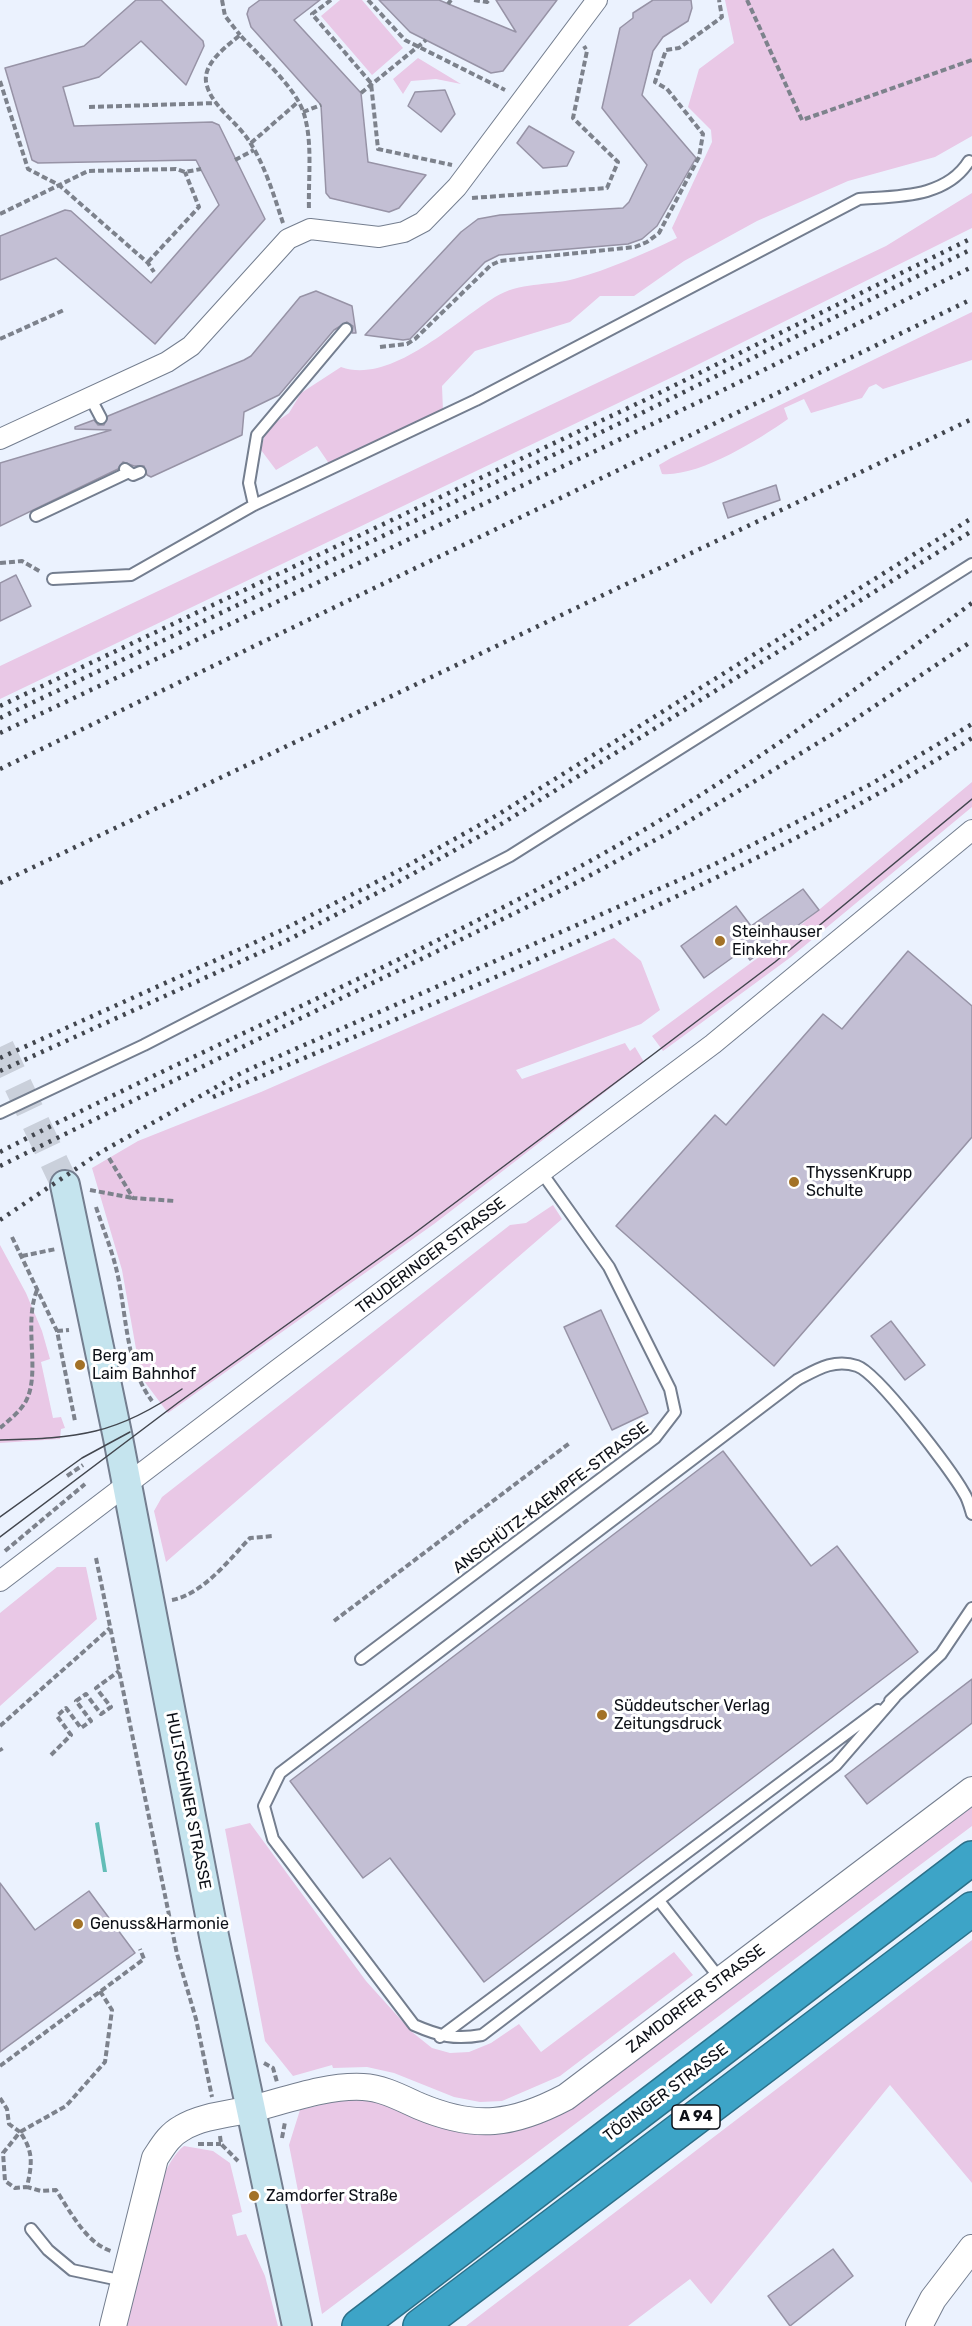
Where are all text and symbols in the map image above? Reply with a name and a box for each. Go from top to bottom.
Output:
place label: Steinhauser Einkehr [732,922,822,960]
marker: Steinhauser Einkehr [713,934,727,948]
place label: ThyssenKrupp Schulte [806,1163,912,1201]
marker: ThyssenKrupp Schulte [787,1175,801,1189]
street label: TRUDERINGER STRASSE [352,1193,510,1319]
place label: Berg am Laim Bahnhof [92,1346,196,1384]
marker: Berg am Laim Bahnhof [73,1358,87,1372]
street label: ANSCHÜTZ-KAEMPFE-STRASSE [449,1418,653,1578]
place label: Süddeutscher Verlag Zeitungsdruck [614,1696,770,1734]
marker: Süddeutscher Verlag Zeitungsdruck [595,1708,609,1722]
street label: HULTSCHINER STRASSE [161,1711,215,1891]
place label: Genuss&Harmonie [90,1914,229,1934]
marker: Genuss&Harmonie [71,1917,85,1931]
street label: ZAMDORFER STRASSE [623,1941,769,2057]
street label: TÖGINGER STRASSE [600,2040,732,2146]
road number: A 94 [672,2105,720,2129]
place label: Zamdorfer Straße [266,2186,398,2206]
marker: Zamdorfer Straße [247,2189,261,2203]

